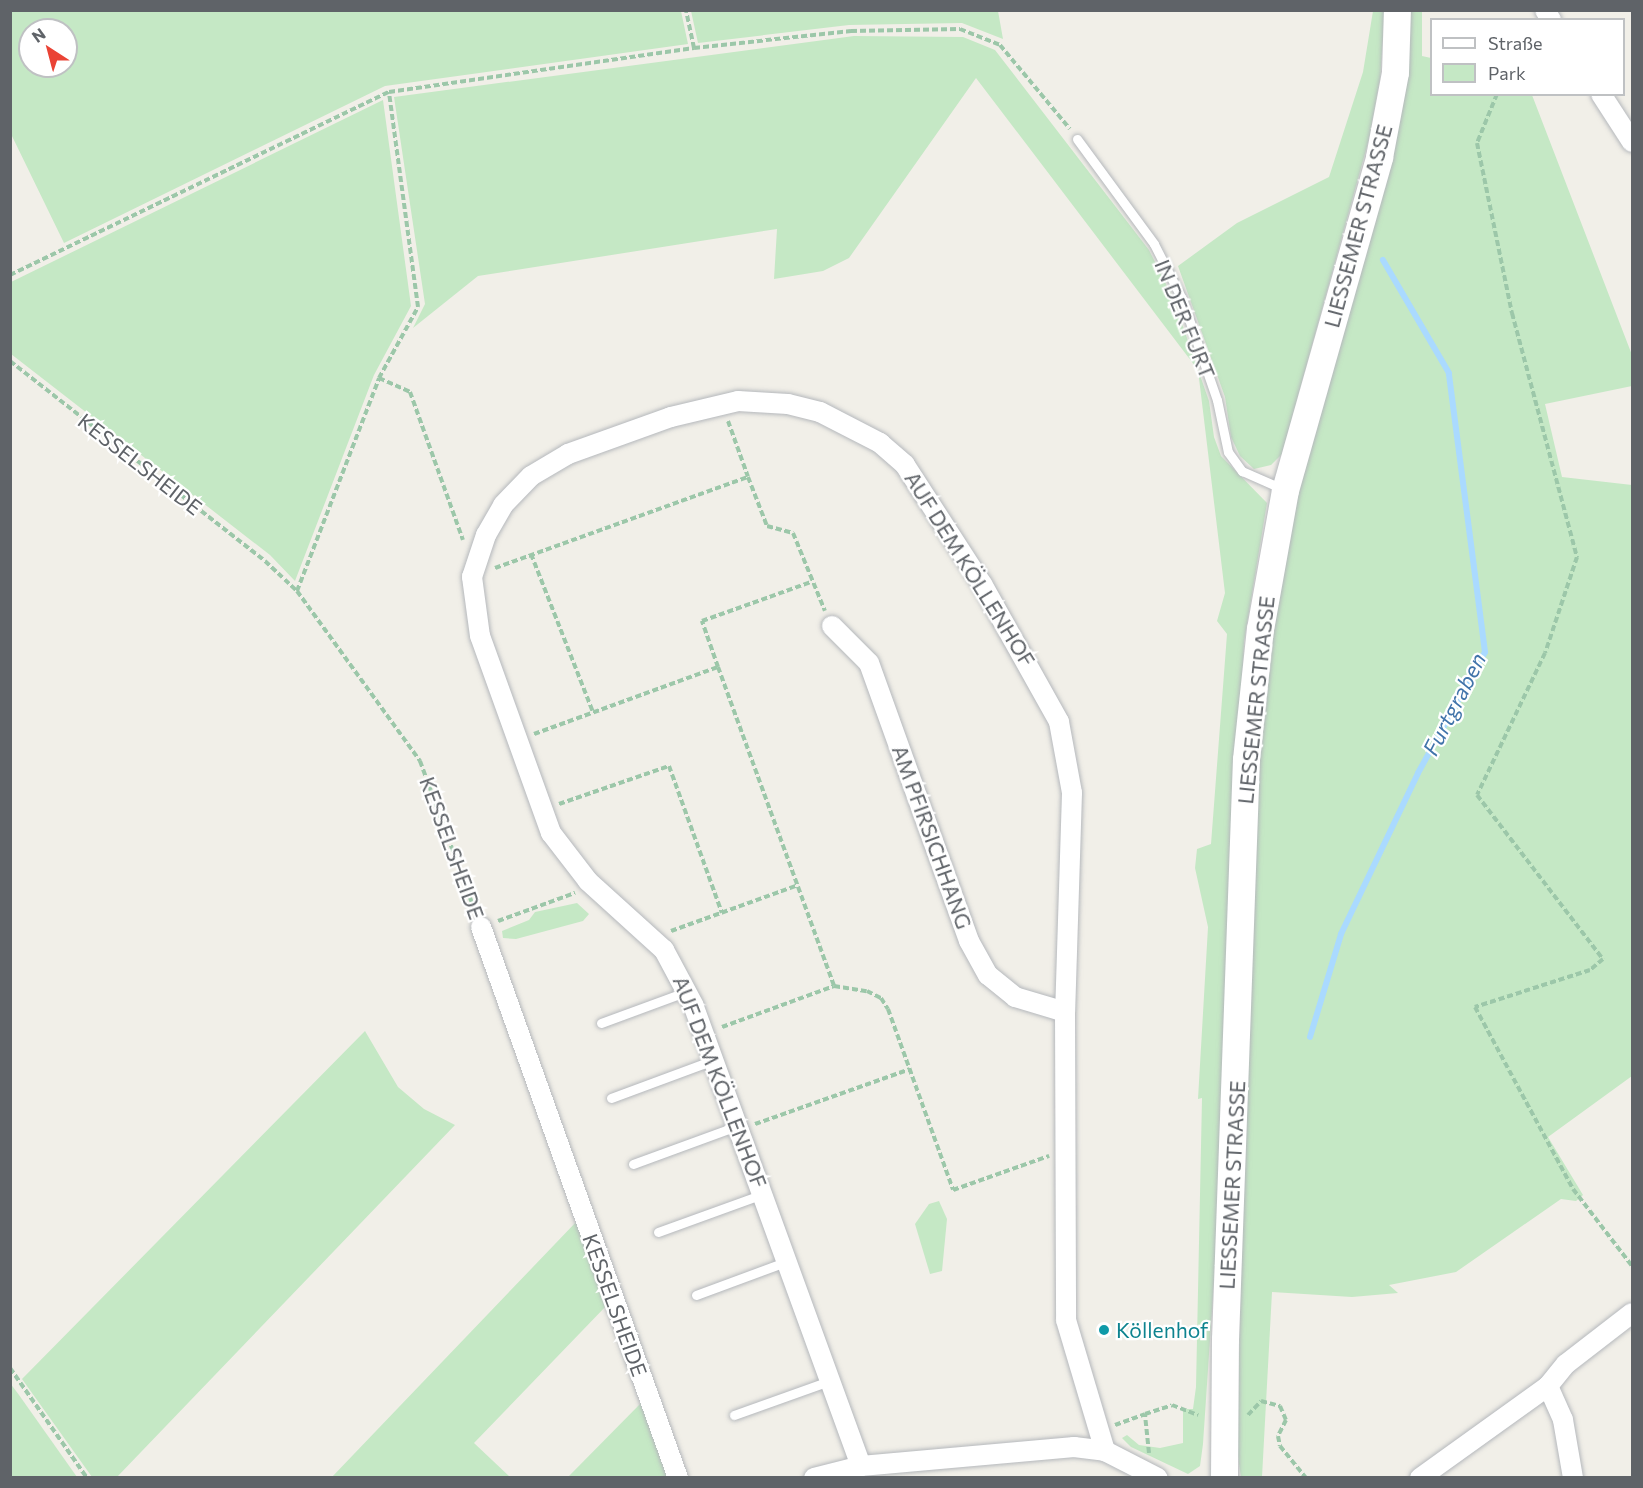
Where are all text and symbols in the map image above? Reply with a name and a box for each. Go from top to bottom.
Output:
north arrow [18,18,78,78]
legend [1430,18,1625,96]
text: N [28,23,49,46]
text: Straße [1488,32,1543,54]
text: Park [1488,62,1526,84]
street label: LIESSEMER STRASSE [1319,122,1397,330]
street label: IN DER FURT [1150,256,1220,382]
street label: KESSELSHEIDE [73,408,207,520]
street label: AUF DEM KÖLLENHOF [900,467,1040,671]
street label: LIESSEMER STRASSE [1233,595,1279,805]
water label: Furtgraben [1417,648,1491,760]
street label: AM PFIRSICHHANG [887,742,977,932]
street label: KESSELSHEIDE [415,773,489,923]
street label: AUF DEM KÖLLENHOF [668,972,772,1192]
street label: LIESSEMER STRASSE [1214,1080,1250,1290]
street label: KESSELSHEIDE [578,1230,652,1380]
place label: Köllenhof [1116,1317,1208,1343]
marker: Köllenhof [1097,1323,1111,1337]

